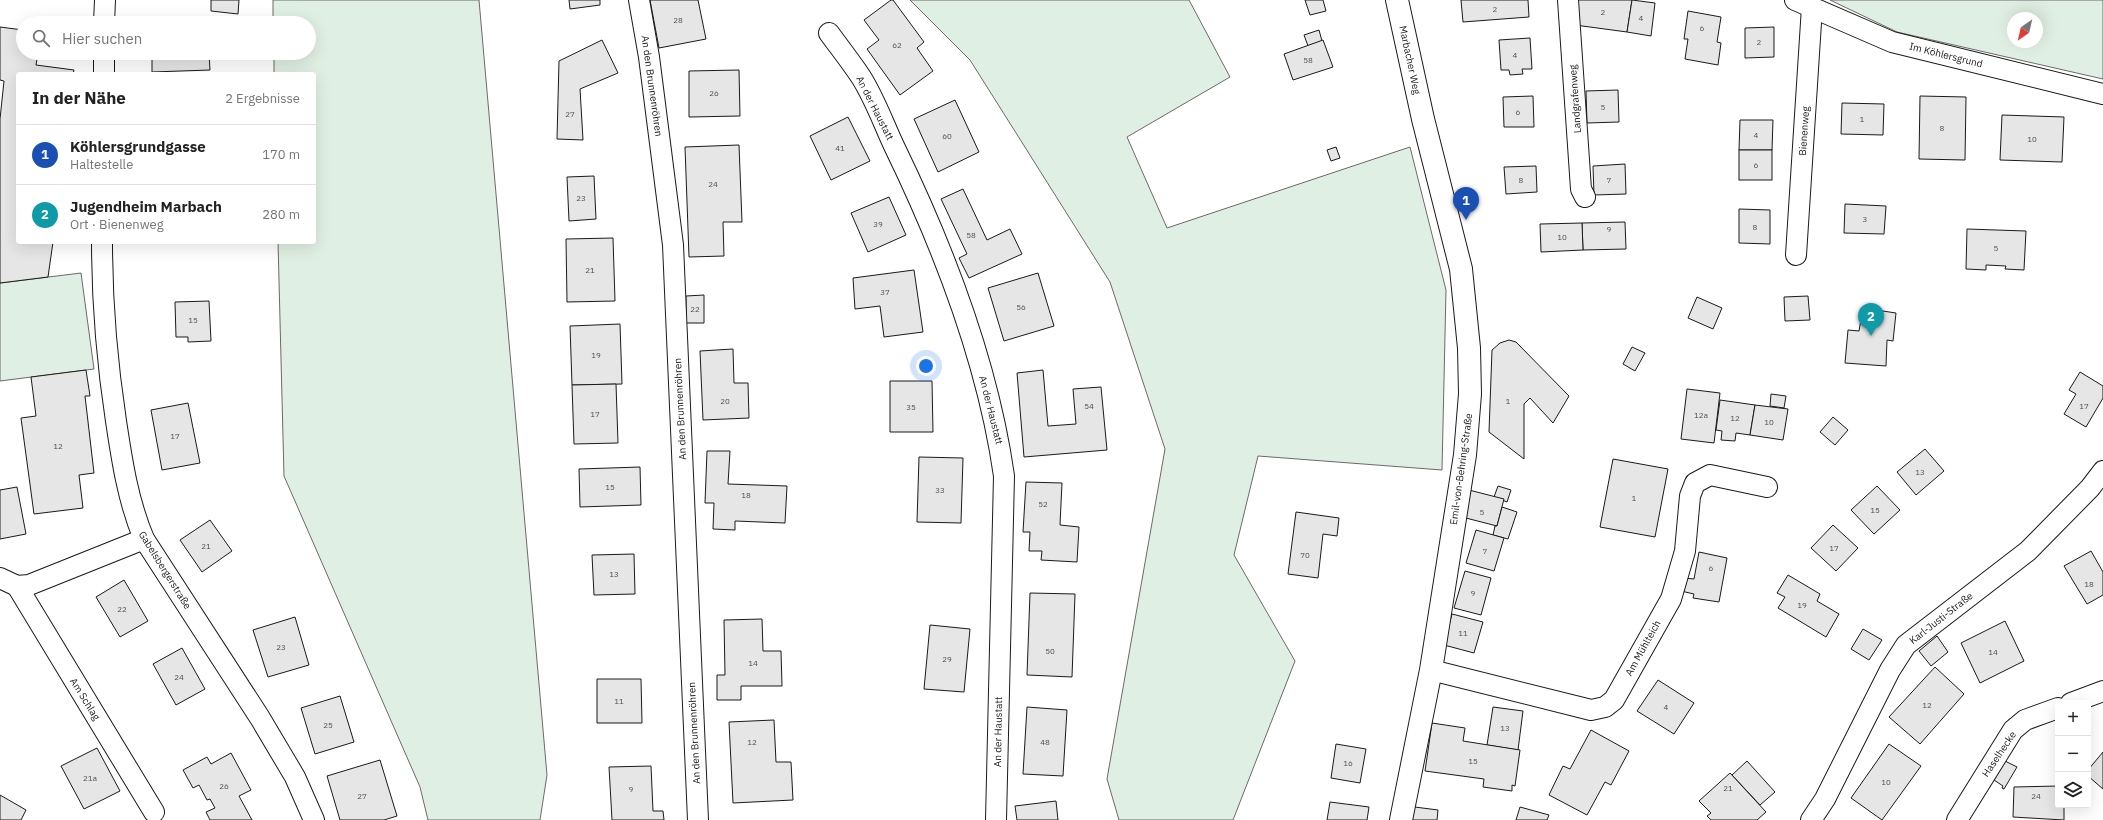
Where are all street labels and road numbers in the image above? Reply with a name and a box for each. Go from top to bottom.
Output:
street label: Marbacher Weg [1396,24,1424,96]
street label: An den Brunnenröhren [638,35,666,137]
street label: Im Köhlersgrund [1908,40,1984,70]
street label: Landgrafenweg [1566,64,1584,134]
street label: An der Haustatt [853,74,897,143]
street label: Bienenweg [1796,105,1812,156]
street label: An den Brunnenröhren [671,358,689,460]
street label: An der Haustatt [976,374,1006,446]
street label: Emil-von-Behring-Straße [1447,412,1475,526]
street label: Gabelsbergerstraße [136,529,194,612]
street label: Karl-Justi-Straße [1907,589,1976,647]
street label: Am Mühlteich [1622,618,1664,678]
street label: Am Schlag [67,675,103,723]
street label: An den Brunnenröhren [685,682,703,784]
street label: An der Haustatt [991,696,1005,767]
street label: Haselhecke [1979,728,2019,779]

